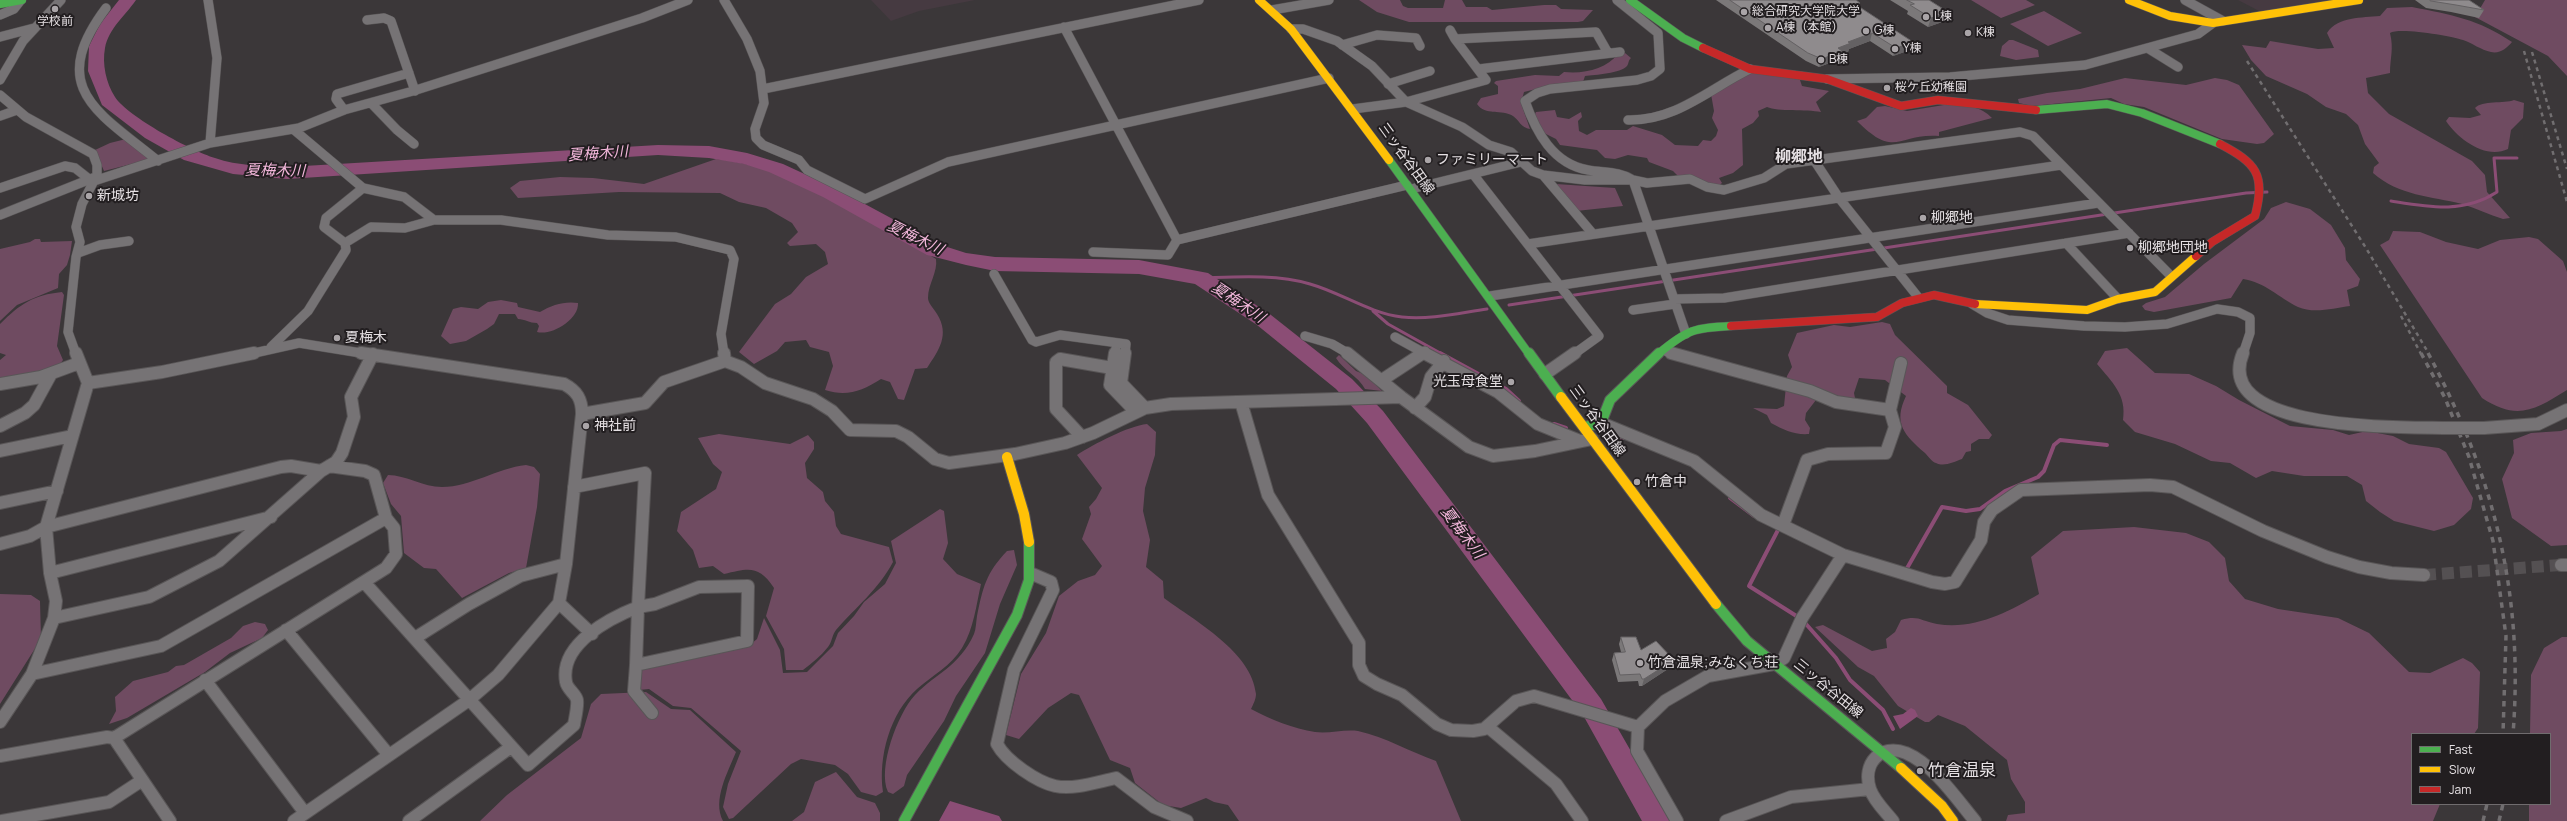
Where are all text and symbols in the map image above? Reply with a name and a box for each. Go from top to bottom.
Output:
marker: 学校前 [50,4,60,14]
place label: 総合研究大学院大学 [1752,5,1860,19]
marker: 総合研究大学院大学 [1739,7,1749,17]
place label: L棟 [1934,10,1952,24]
marker: L棟 [1921,12,1931,22]
place label: 学校前 [37,15,73,29]
place label: A棟（本館） [1776,21,1844,35]
marker: A棟（本館） [1763,23,1773,33]
place label: G棟 [1874,24,1894,38]
marker: G棟 [1861,26,1871,36]
place label: K棟 [1976,26,1995,40]
marker: K棟 [1963,28,1973,38]
place label: Y棟 [1903,42,1922,56]
marker: Y棟 [1890,44,1900,54]
place label: B棟 [1829,53,1848,67]
marker: B棟 [1816,55,1826,65]
place label: 桜ケ丘幼稚園 [1895,81,1967,95]
marker: 桜ケ丘幼稚園 [1882,83,1892,93]
street label: 三ッ谷谷田線 [1375,120,1437,198]
water label: 夏梅木川 [567,143,629,165]
district label: 柳郷地 [1775,148,1823,168]
place label: ファミリーマート [1436,152,1548,168]
marker: ファミリーマート [1423,155,1433,165]
water label: 夏梅木川 [245,161,305,181]
place label: 新城坊 [97,188,139,204]
marker: 新城坊 [84,191,94,201]
place label: 柳郷地 [1931,210,1973,226]
marker: 柳郷地 [1918,213,1928,223]
water label: 夏梅木川 [884,217,946,259]
place label: 柳郷地団地 [2138,240,2208,256]
marker: 柳郷地団地 [2125,243,2135,253]
water label: 夏梅木川 [1208,279,1268,327]
place label: 夏梅木 [345,330,387,346]
marker: 夏梅木 [332,333,342,343]
place label: 光玉母食堂 [1433,374,1503,390]
marker: 光玉母食堂 [1506,377,1516,387]
street label: 三ッ谷谷田線 [1566,382,1628,460]
place label: 神社前 [594,418,636,434]
marker: 神社前 [581,421,591,431]
place label: 竹倉中 [1645,474,1687,490]
marker: 竹倉中 [1632,477,1642,487]
water label: 夏梅木川 [1437,504,1487,562]
place label: 竹倉温泉;みなくち荘 [1648,655,1778,671]
street label: 三ッ谷谷田線 [1790,656,1866,722]
marker: 竹倉温泉;みなくち荘 [1635,658,1645,668]
legend [2411,733,2551,805]
text: Fast [2449,741,2473,758]
place label: 竹倉温泉 [1928,761,1996,781]
text: Slow [2449,761,2475,778]
marker: 竹倉温泉 [1915,766,1925,776]
text: Jam [2449,781,2471,798]

